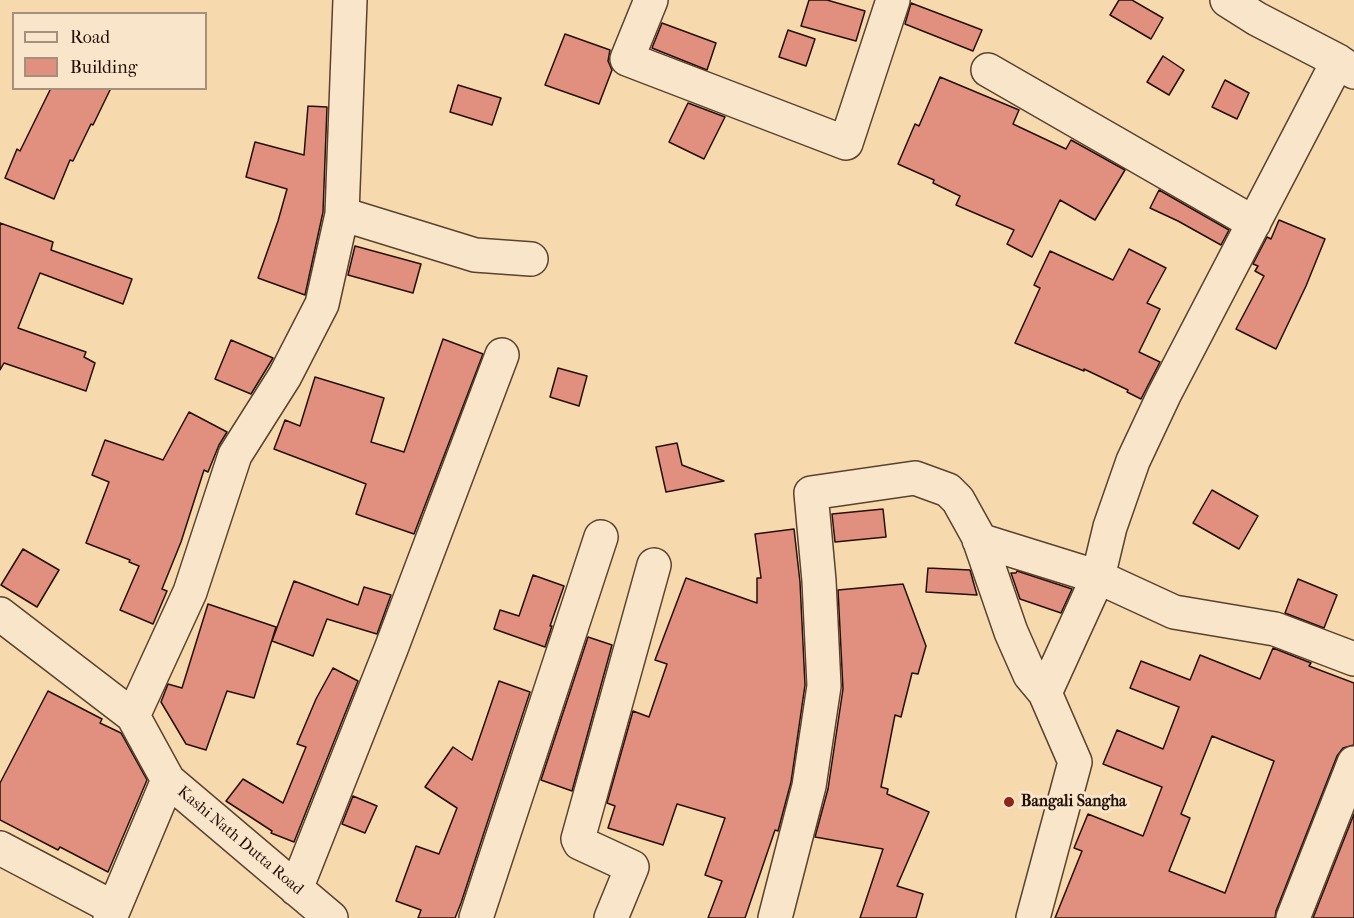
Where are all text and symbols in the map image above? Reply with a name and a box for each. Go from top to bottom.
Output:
legend [12,12,207,90]
text: Road [70,27,110,48]
text: Building [70,57,137,78]
street label: Kashi Nath Dutta Road [173,783,307,899]
place label: Bangali Sangha [1021,792,1127,812]
marker: Bangali Sangha [1002,795,1016,809]

